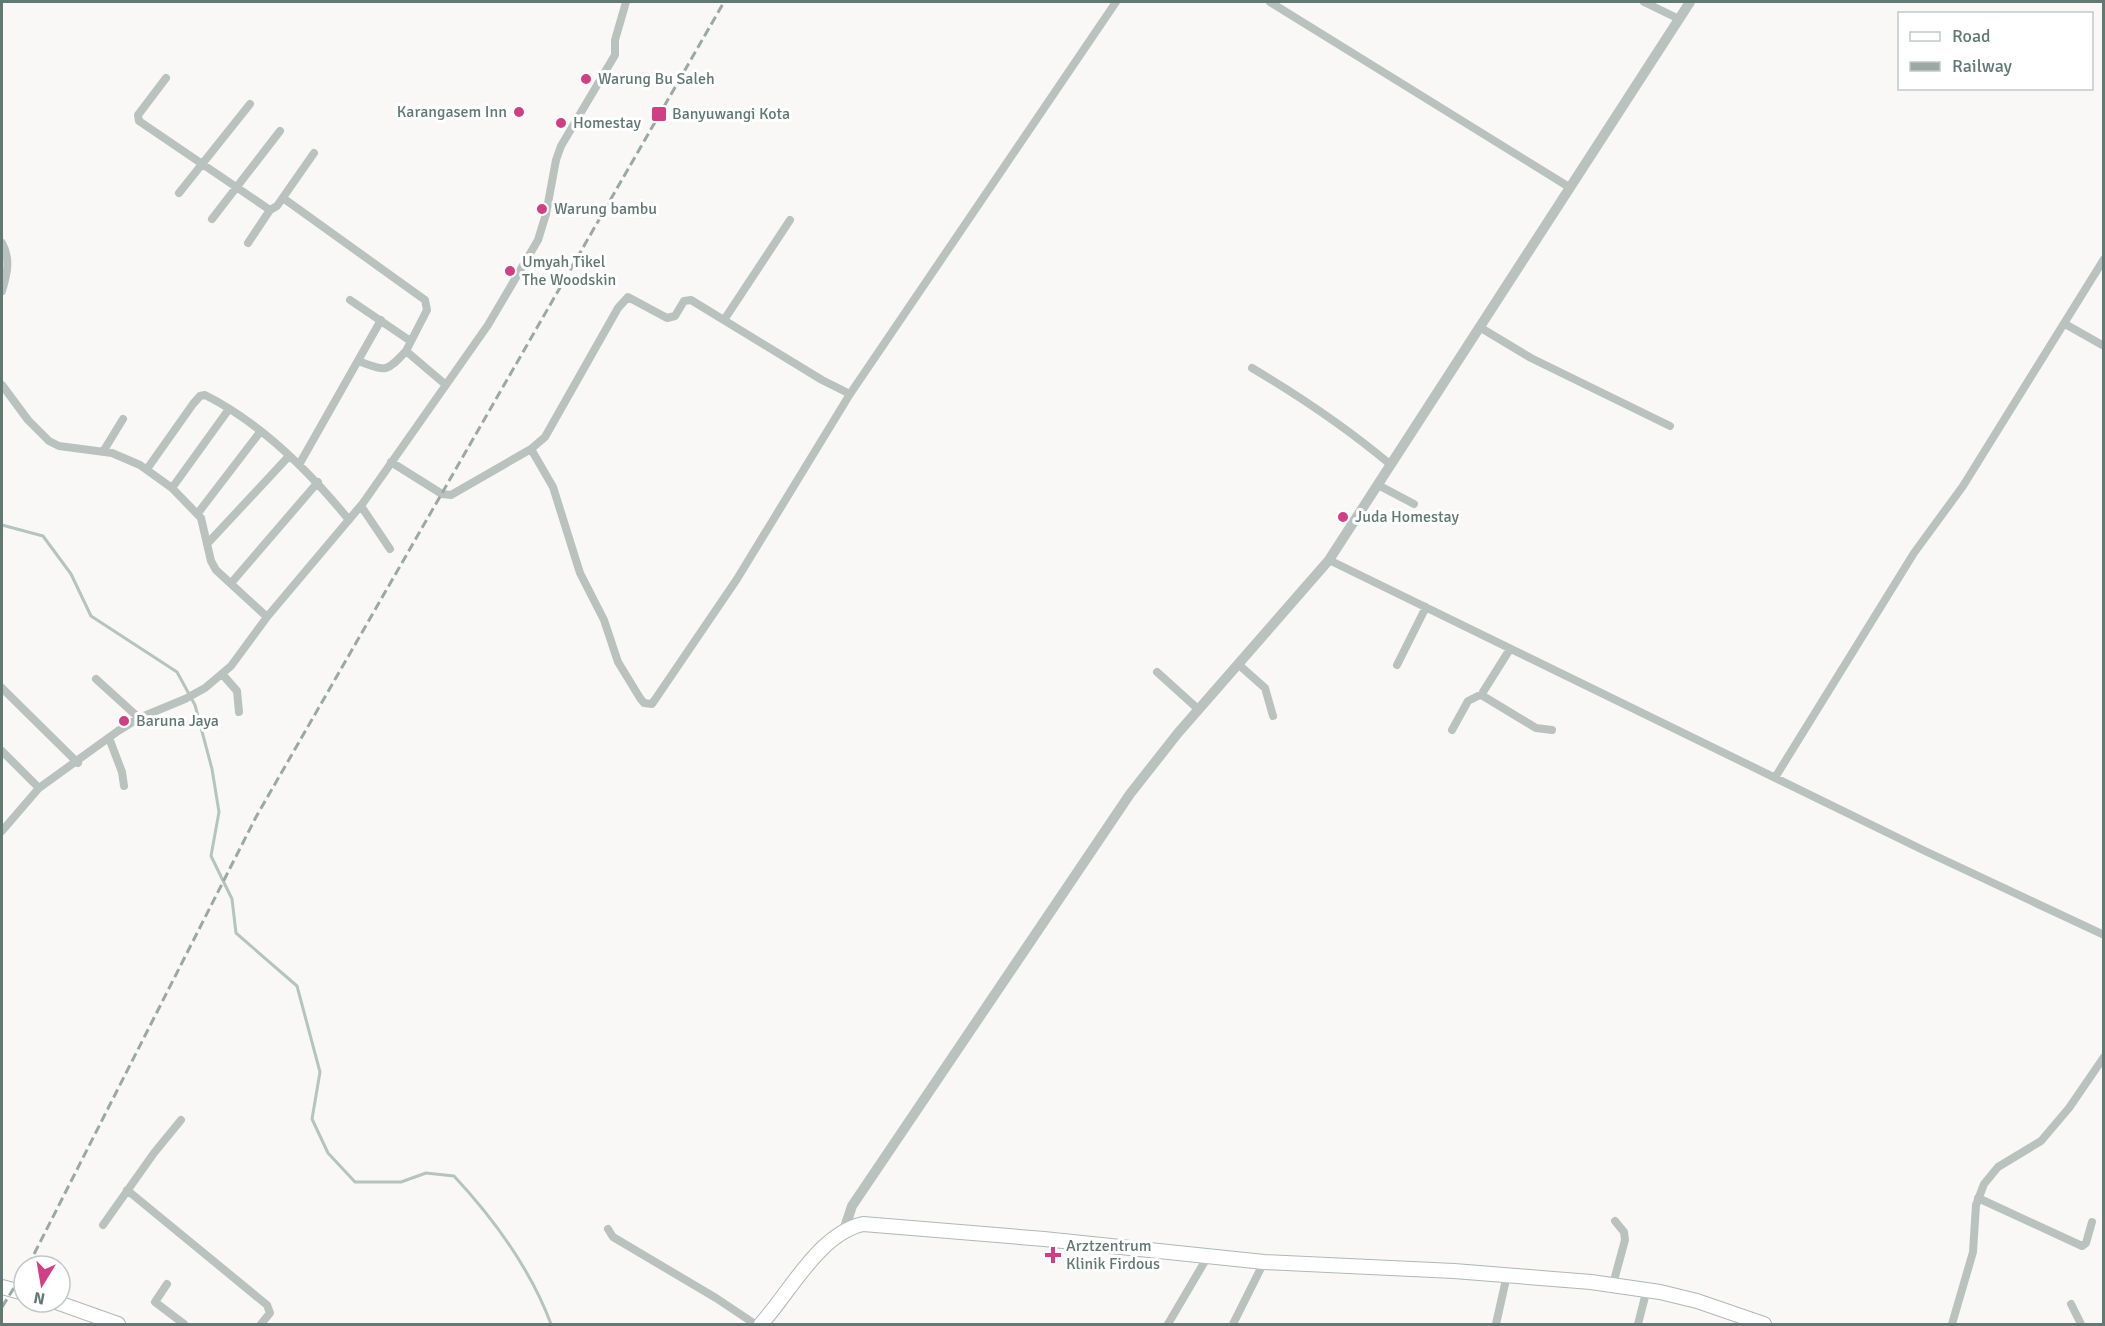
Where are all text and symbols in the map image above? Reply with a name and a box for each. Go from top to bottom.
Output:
legend [1898,12,2093,90]
text: Road [1952,25,1991,47]
text: Railway [1952,55,2013,77]
place label: Warung Bu Saleh [598,69,715,89]
marker: Warung Bu Saleh [579,72,593,86]
place label: Karangasem Inn [397,102,507,122]
place label: Banyuwangi Kota [672,104,790,124]
marker: Karangasem Inn [512,105,526,119]
marker: Banyuwangi Kota [650,105,668,123]
place label: Homestay [573,113,641,133]
marker: Homestay [554,116,568,130]
place label: Warung bambu [554,199,657,219]
marker: Warung bambu [535,202,549,216]
place label: Umyah Tikel The Woodskin [522,252,616,290]
marker: Umyah Tikel The Woodskin [503,264,517,278]
place label: Juda Homestay [1355,507,1459,527]
marker: Juda Homestay [1336,510,1350,524]
place label: Baruna Jaya [136,711,219,731]
marker: Baruna Jaya [117,714,131,728]
place label: Arztzentrum Klinik Firdous [1066,1236,1160,1274]
marker: Arztzentrum Klinik Firdous [1044,1246,1062,1264]
north arrow [12,1254,72,1314]
text: N [32,1287,47,1309]

